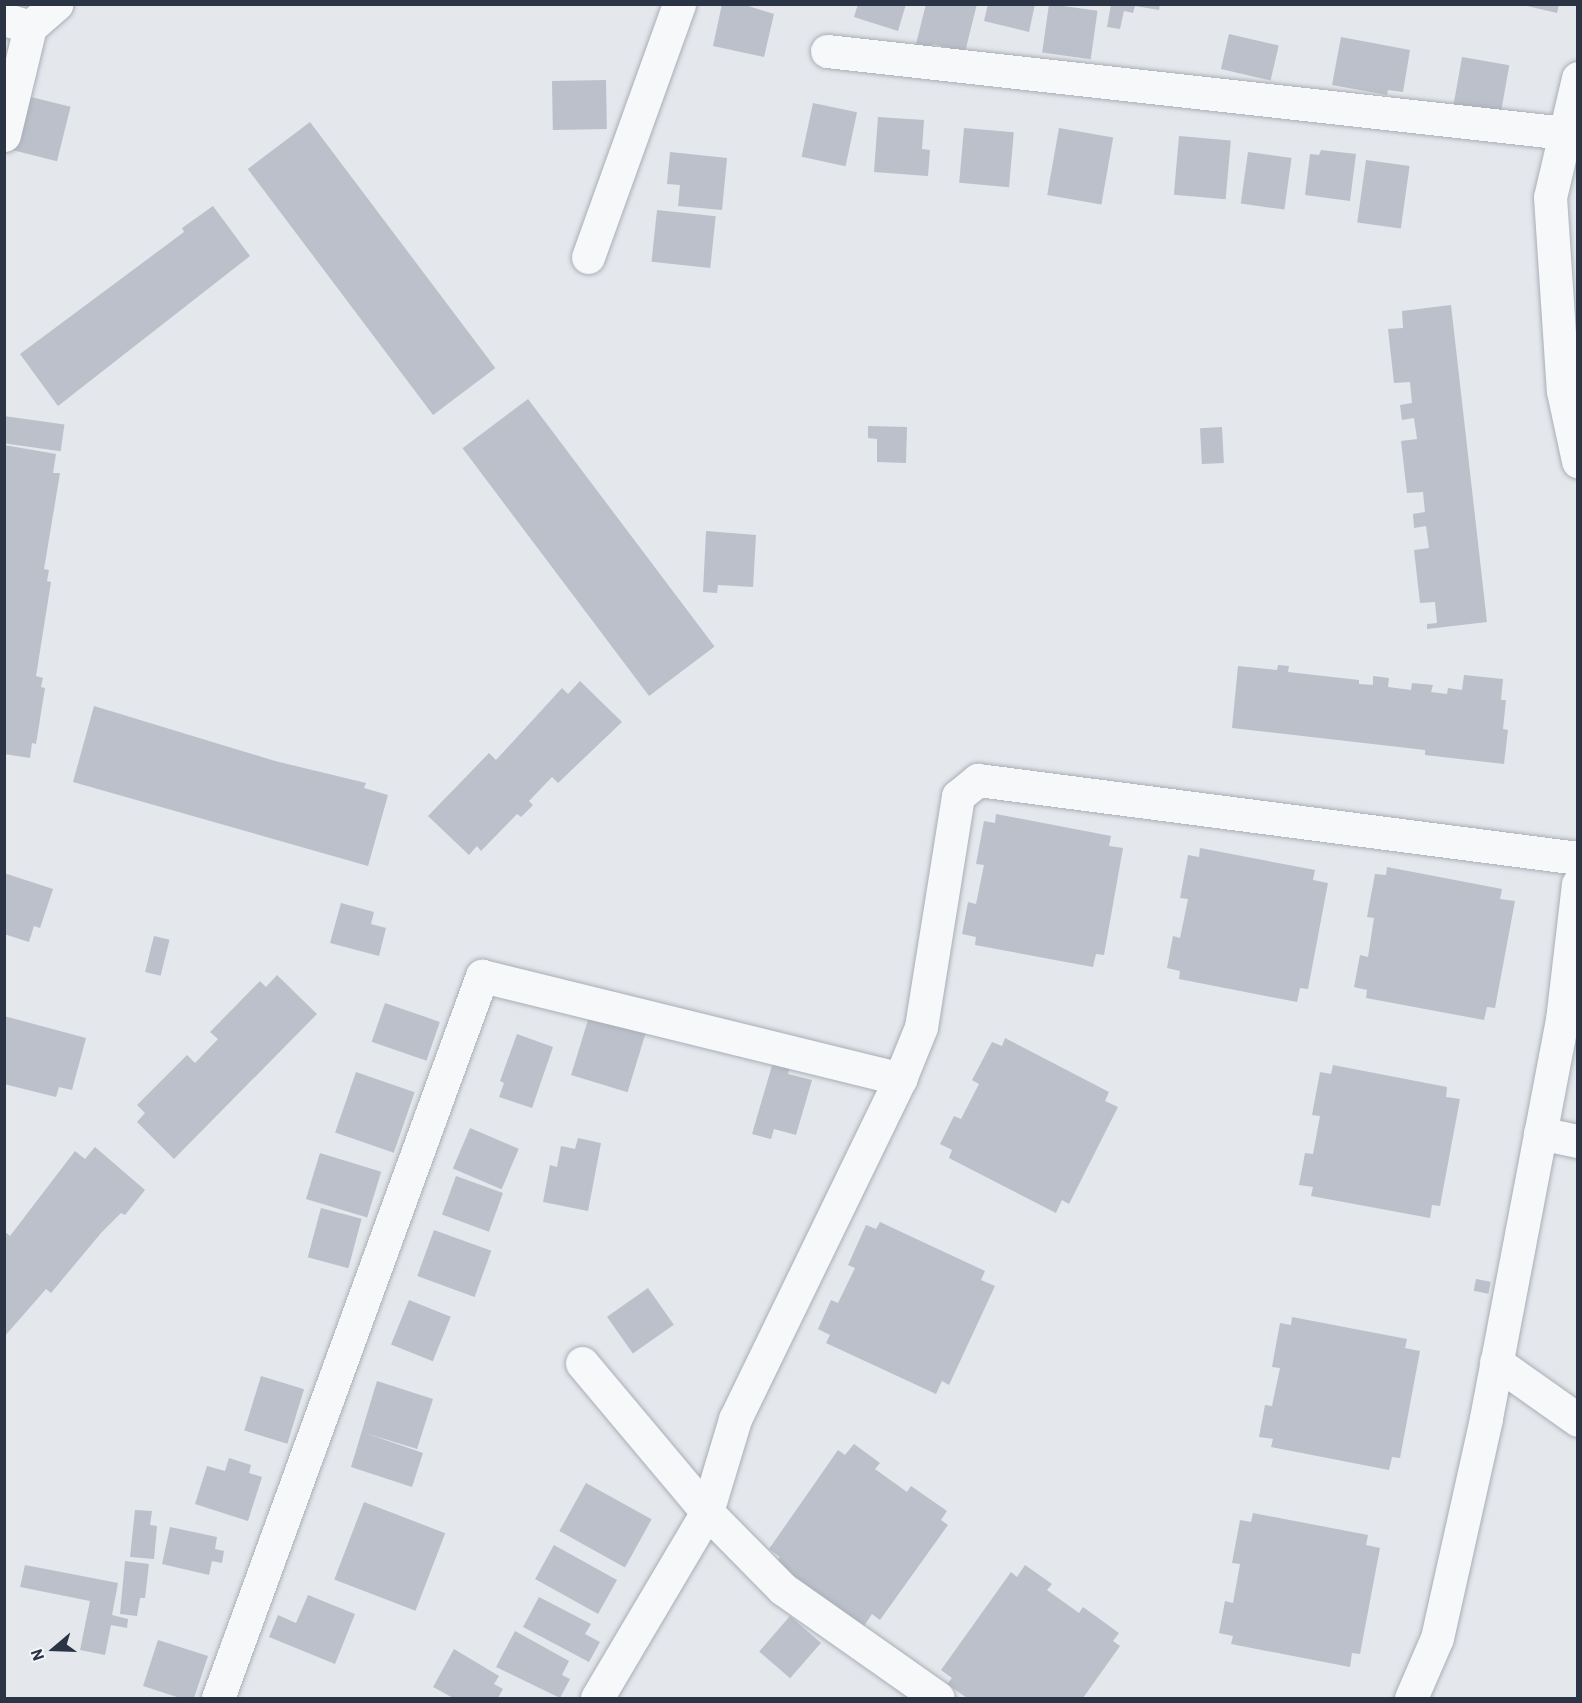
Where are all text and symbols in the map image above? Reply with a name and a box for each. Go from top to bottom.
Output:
north arrow [24,1619,84,1679]
text: N [26,1647,47,1663]

